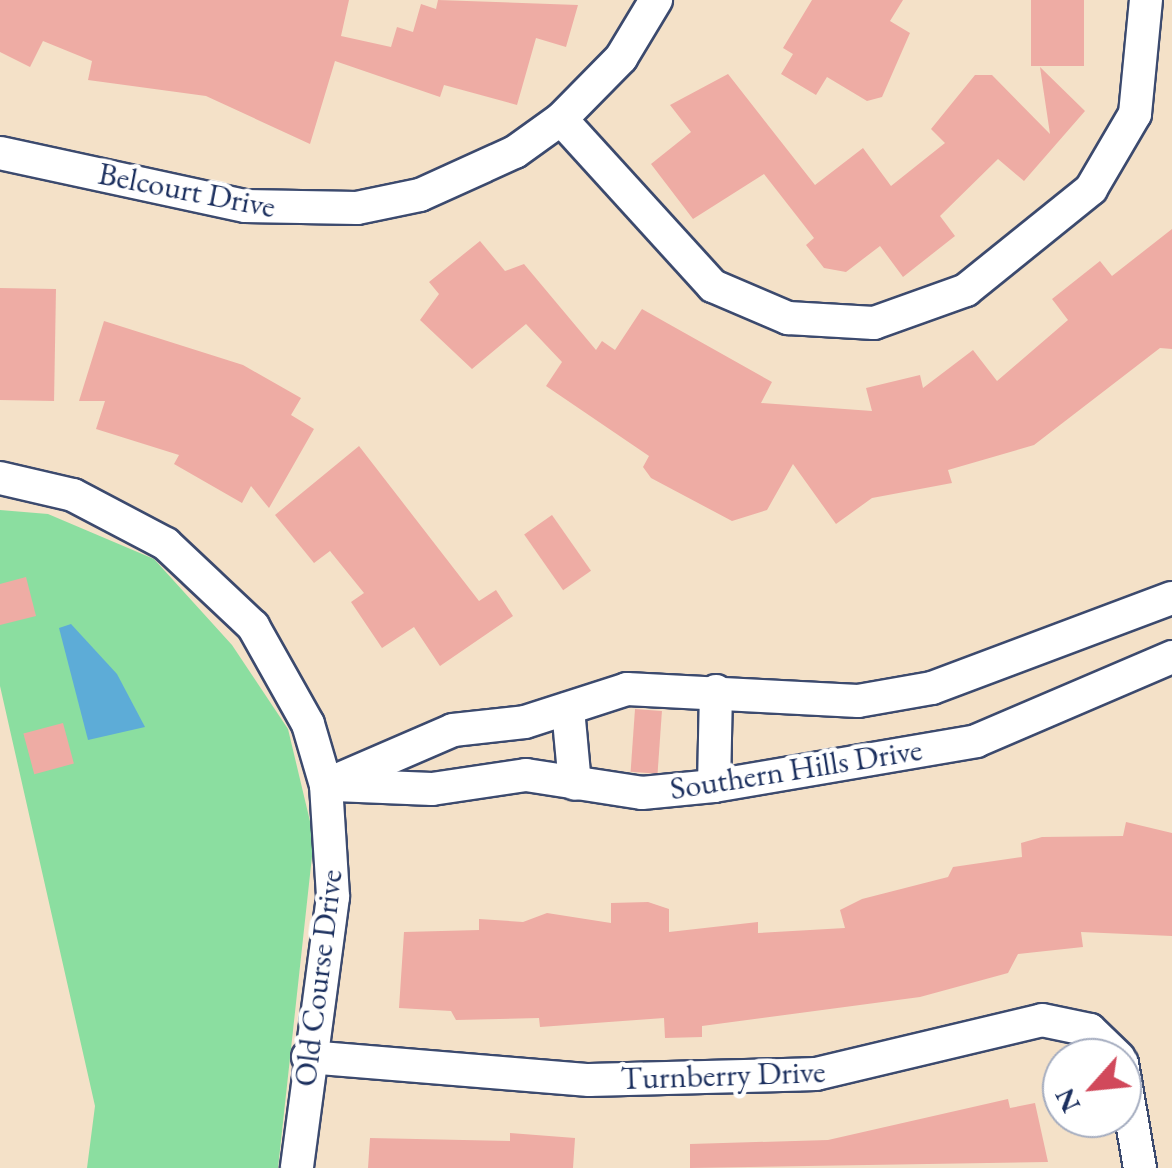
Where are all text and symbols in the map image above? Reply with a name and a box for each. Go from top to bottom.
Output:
street label: Belcourt Drive [95,154,279,226]
street label: Southern Hills Drive [667,730,925,808]
street label: Old Course Drive [286,867,350,1089]
north arrow [1042,1038,1142,1138]
street label: Turnberry Drive [620,1052,826,1098]
text: N [1046,1082,1088,1119]

